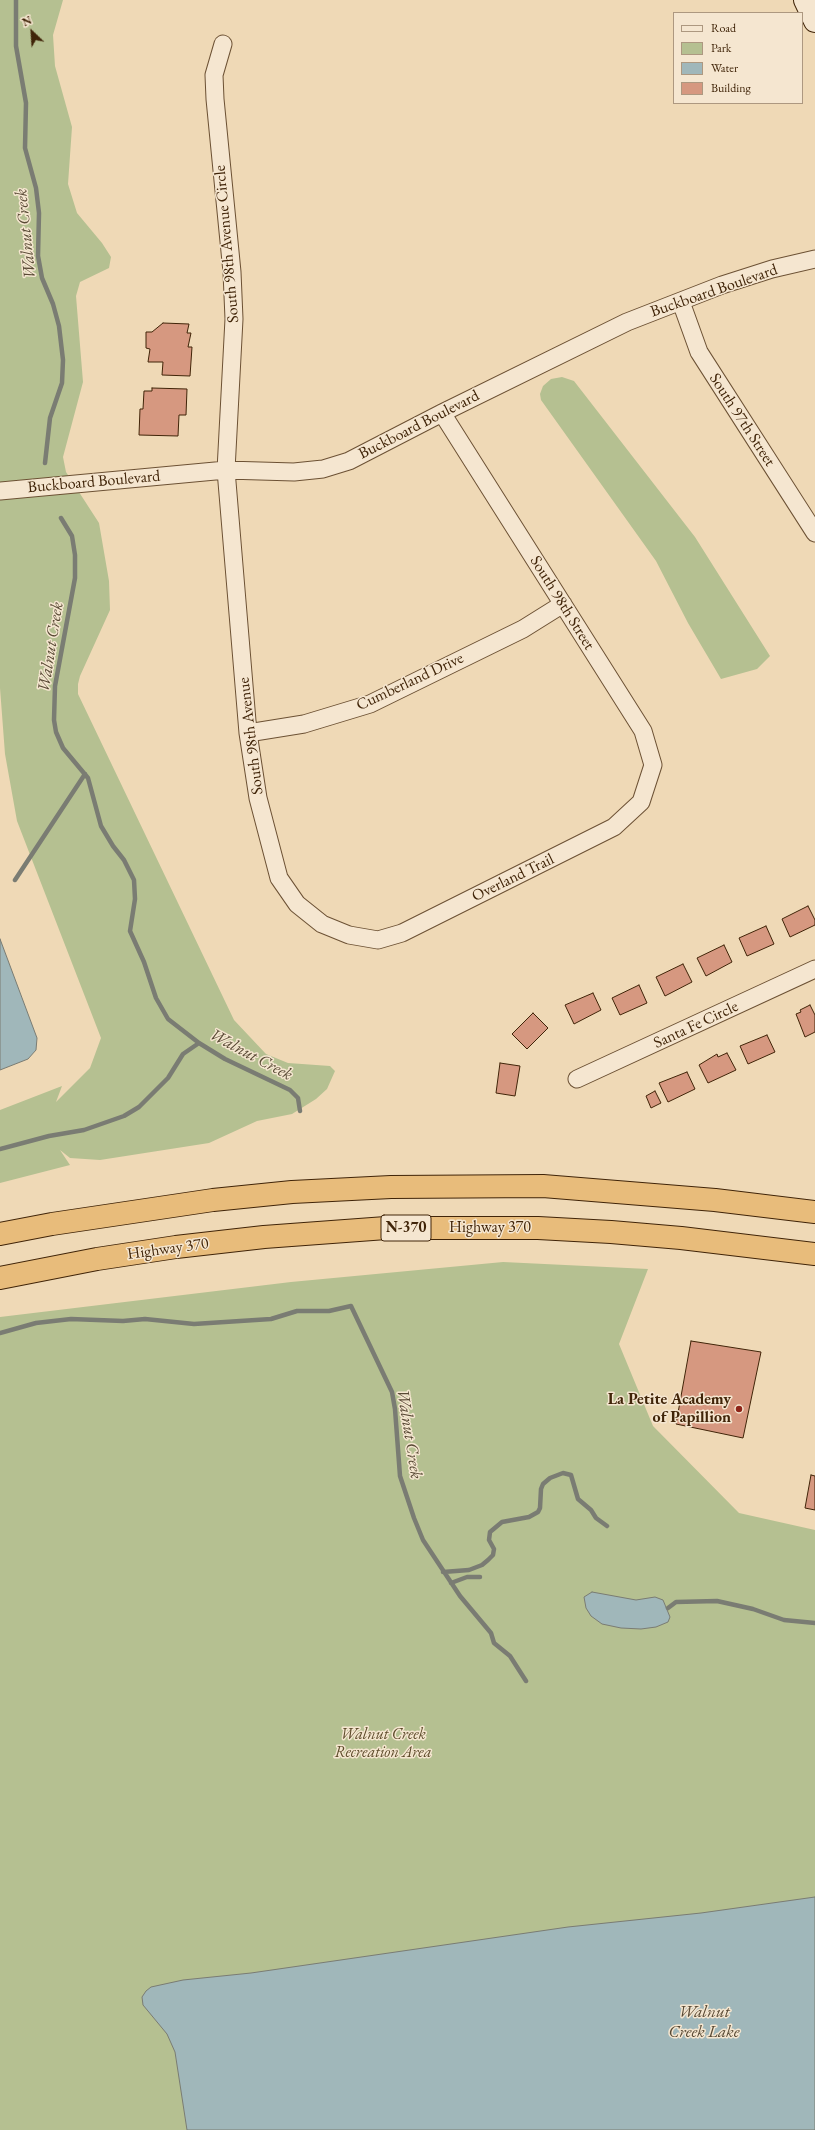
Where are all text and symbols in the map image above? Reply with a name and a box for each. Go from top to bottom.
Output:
north arrow [12,12,52,52]
legend [673,12,803,104]
text: N [20,13,34,29]
text: Road [711,20,736,36]
text: Park [711,40,731,56]
text: Water [711,60,738,76]
text: Building [711,80,751,96]
street label: South 98th Avenue Circle [211,164,243,324]
water label: Walnut Creek [11,188,41,280]
street label: Buckboard Boulevard [648,260,780,322]
street label: South 97th Street [705,370,779,470]
street label: Buckboard Boulevard [355,386,483,464]
street label: Buckboard Boulevard [27,467,161,497]
street label: South 98th Street [525,552,599,654]
water label: Walnut Creek [34,601,68,693]
street label: Cumberland Drive [353,649,467,715]
street label: South 98th Avenue [234,676,268,796]
street label: Overland Trail [469,850,557,906]
street label: Santa Fe Circle [651,997,741,1053]
water label: Walnut Creek [206,1025,296,1085]
road number: N-370 [381,1215,431,1241]
street label: Highway 370 [449,1218,531,1238]
street label: Highway 370 [126,1234,210,1264]
water label: Walnut Creek [392,1388,426,1480]
place label: La Petite Academy of Papillion [608,1390,731,1428]
marker: La Petite Academy of Papillion [734,1404,744,1414]
park label: Walnut Creek Recreation Area [334,1725,432,1763]
water label: Walnut Creek Lake [669,2002,739,2042]

